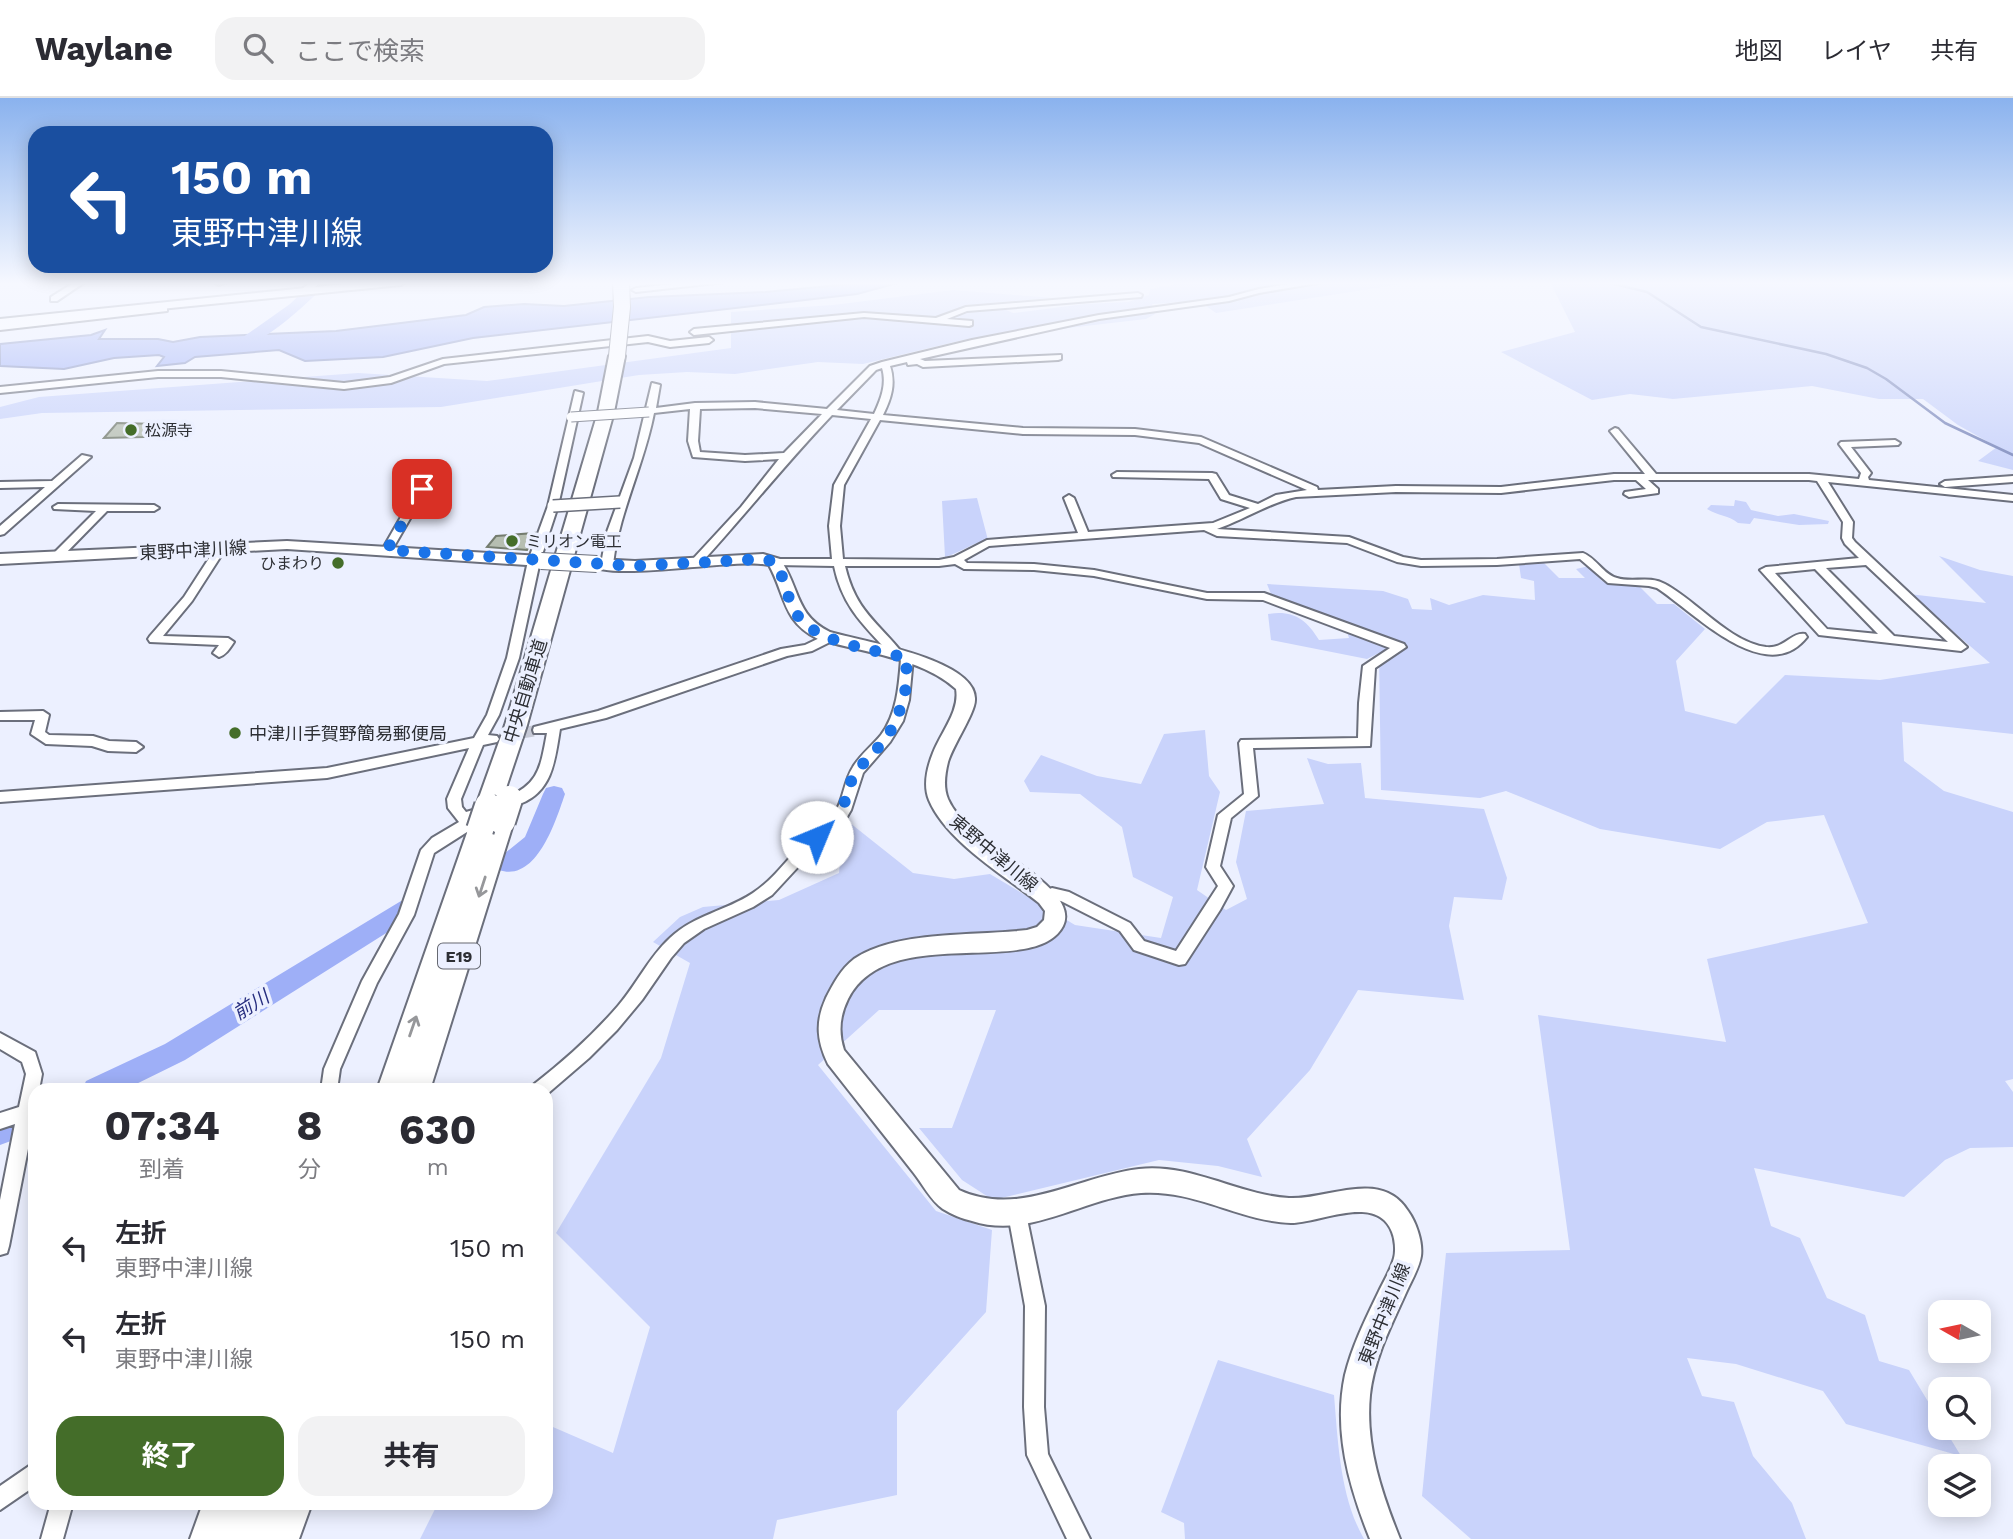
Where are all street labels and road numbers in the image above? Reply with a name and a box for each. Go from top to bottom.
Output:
street label: 東野中津川線 [139,537,247,563]
street label: 中央自動車道 [499,636,551,746]
street label: 東野中津川線 [946,810,1042,896]
road number: E19 [438,944,480,968]
street label: 東野中津川線 [1354,1260,1414,1368]

